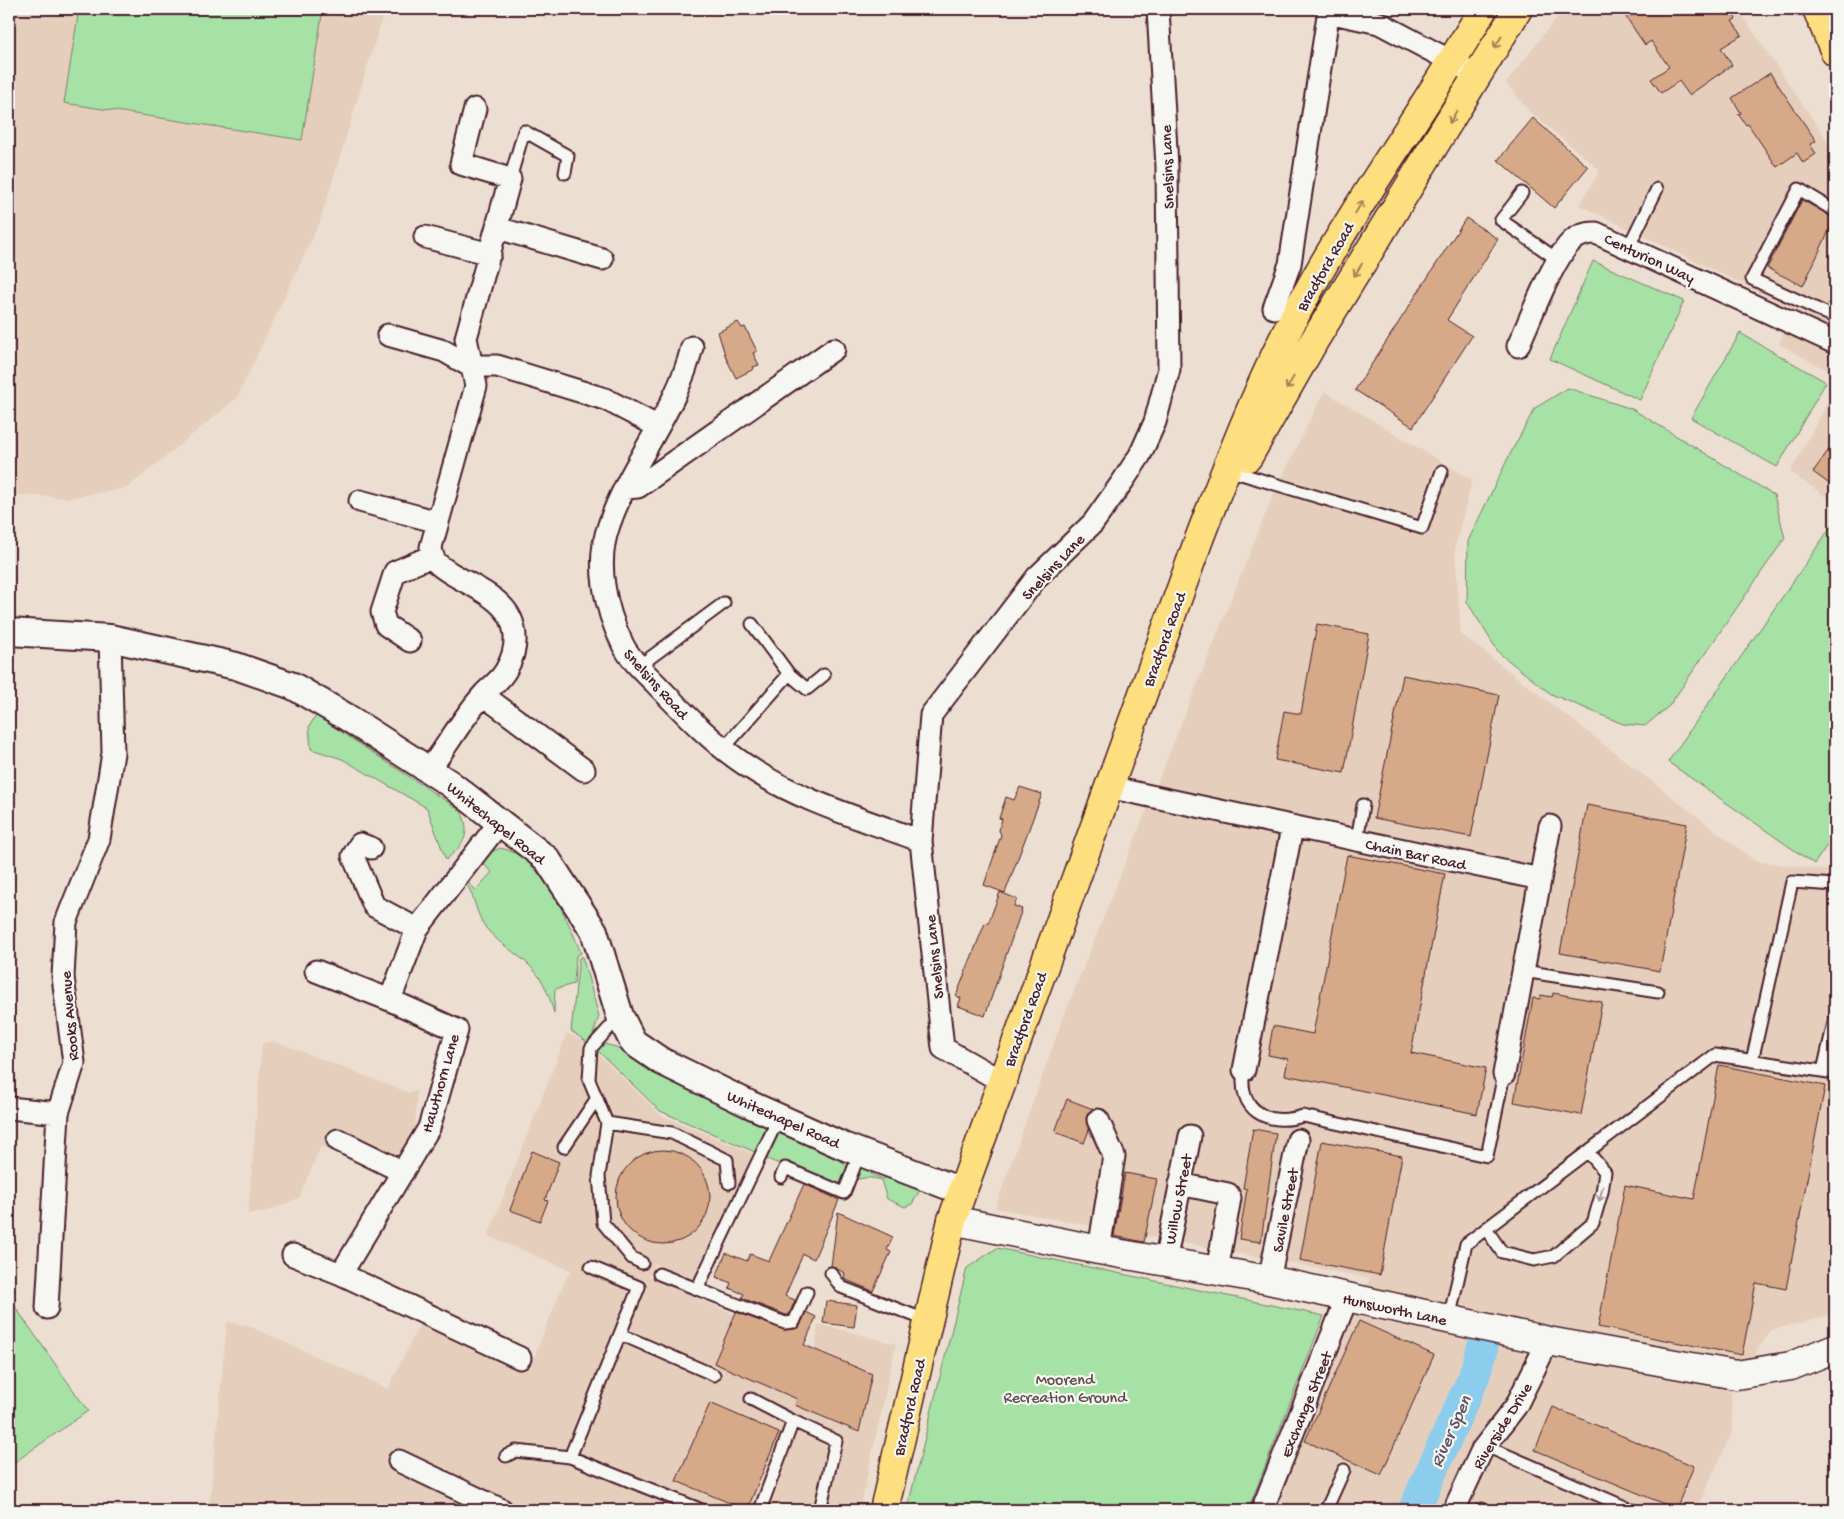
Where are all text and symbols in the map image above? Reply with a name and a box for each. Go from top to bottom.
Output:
one-way arrow [1492,35,1503,49]
one-way arrow [1447,110,1457,124]
street label: Snelsins Lane [1159,124,1180,209]
one-way arrow [1354,201,1364,215]
street label: Bradford Road [1294,219,1361,316]
street label: Centurion Way [1600,231,1697,289]
one-way arrow [1352,263,1362,277]
one-way arrow [1284,375,1294,390]
street label: Snelsins Lane [1019,531,1091,606]
street label: Bradford Road [1140,589,1193,691]
street label: Snelsins Road [618,646,692,726]
street label: Whitechapel Road [442,779,549,871]
street label: Chain Bar Road [1363,836,1469,877]
street label: Snelsins Lane [923,913,950,999]
street label: Rooks Avenue [58,969,85,1061]
street label: Bradford Road [1001,969,1054,1071]
street label: Hawthorn Lane [419,1032,466,1135]
street label: Whitechapel Road [723,1088,844,1155]
street label: Willow Street [1162,1152,1199,1246]
street label: Savile Street [1270,1166,1305,1254]
one-way arrow [1596,1186,1605,1202]
street label: Hunsworth Lane [1340,1291,1449,1332]
street label: Exchange Street [1278,1348,1339,1461]
street label: Bradford Road [891,1356,932,1459]
park label: Moorend Recreation Ground [1003,1372,1128,1409]
street label: Riverside Drive [1470,1379,1539,1474]
water label: River Spen [1427,1393,1478,1471]

